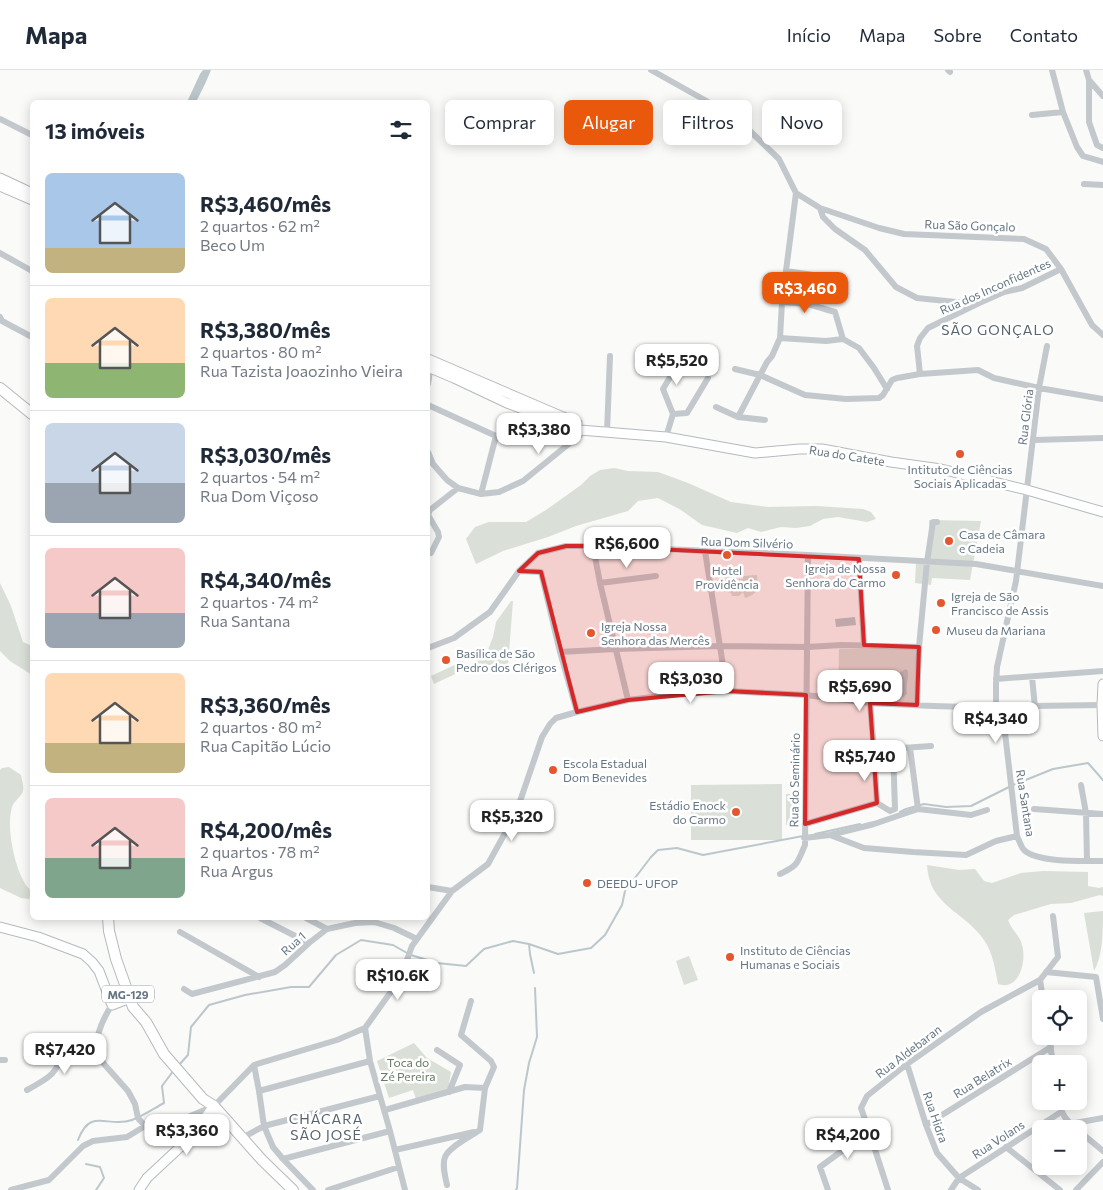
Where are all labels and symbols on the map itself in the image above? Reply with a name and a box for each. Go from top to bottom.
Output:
street label: Rua São Gonçalo [924,216,1016,234]
street label: Rua dos Inconfidentes [937,255,1053,317]
pin: R$3,460 [759,272,851,314]
district label: SÃO GONÇALO [941,321,1055,338]
pin: R$5,520 [631,344,723,386]
street label: Rua Glória [1015,388,1035,446]
pin: R$3,380 [493,412,585,455]
street label: Rua do Catete [808,442,886,468]
marker: Intituto de Ciências Sociais Aplicadas [954,448,966,460]
place label: Intituto de Ciências Sociais Aplicadas [908,462,1012,490]
pin: R$6,600 [581,526,673,569]
place label: Casa de Câmara e Cadeia [959,527,1045,555]
street label: Rua Dom Silvério [701,533,793,551]
marker: Casa de Câmara e Cadeia [943,535,955,547]
marker: Hotel Providência [721,549,733,561]
place label: Igreja de Nossa Senhora do Carmo [785,561,886,589]
place label: Hotel Providência [695,563,759,591]
marker: Igreja de Nossa Senhora do Carmo [890,569,902,581]
place label: Igreja de São Francisco de Assis [951,589,1049,617]
marker: Igreja de São Francisco de Assis [935,597,947,609]
place label: Igreja Nossa Senhora das Mercês [601,619,710,647]
place label: Museu da Mariana [946,623,1045,637]
marker: Museu da Mariana [930,624,942,636]
marker: Igreja Nossa Senhora das Mercês [585,627,597,639]
place label: Basílica de São Pedro dos Clérigos [456,646,557,674]
marker: Basílica de São Pedro dos Clérigos [440,654,452,666]
pin: R$3,030 [645,662,737,704]
pin: R$5,690 [814,670,906,712]
pin: R$4,340 [950,702,1042,744]
street label: Rua do Seminário [786,733,802,827]
pin: R$5,740 [819,740,911,782]
place label: Escola Estadual Dom Benevides [563,756,647,784]
marker: Escola Estadual Dom Benevides [547,764,559,776]
street label: Rua Santana [1014,768,1038,838]
place label: Estádio Enock do Carmo [649,798,726,826]
pin: R$5,320 [466,800,558,842]
marker: Estádio Enock do Carmo [730,806,742,818]
place label: DEEDU- UFOP [597,876,679,890]
marker: DEEDU- UFOP [581,877,593,889]
street label: Rua 1 [278,928,308,958]
place label: Instituto de Ciências Humanas e Sociais [740,943,850,971]
marker: Instituto de Ciências Humanas e Sociais [724,951,736,963]
pin: R$10.6K [352,958,444,1001]
road number: MG-129 [102,986,154,1002]
street label: Rua Aldebaran [872,1022,944,1080]
pin: R$7,420 [19,1032,111,1075]
street label: Rua Belatrix [950,1053,1014,1100]
park label: Toca do Zé Pereira [380,1055,436,1083]
street label: Rua Hidra [921,1090,951,1144]
district label: CHÁCARA SÃO JOSÉ [289,1110,363,1143]
pin: R$3,360 [141,1114,233,1156]
street label: Rua Volans [969,1117,1027,1161]
pin: R$4,200 [802,1118,894,1160]

